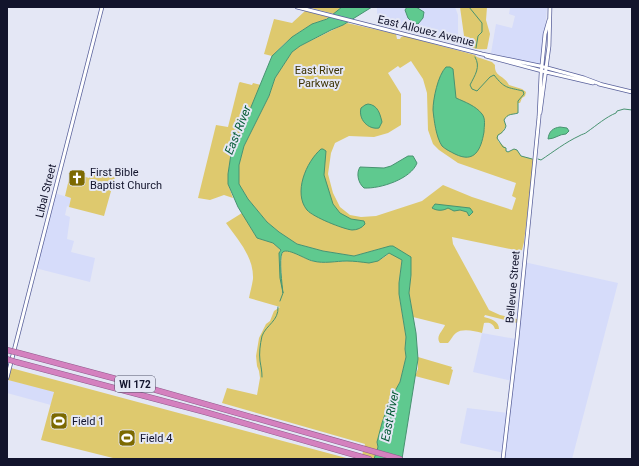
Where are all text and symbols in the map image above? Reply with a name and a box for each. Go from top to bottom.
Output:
street label: East Allouez Avenue [376,13,476,49]
park label: East River Parkway [295,64,344,90]
water label: East River [222,103,255,156]
street label: Libal Street [33,162,59,219]
place label: First Bible Baptist Church [90,166,162,192]
church icon: First Bible Baptist Church [67,168,87,188]
street label: Bellevue Street [503,250,523,324]
road number: WI 172 [115,376,155,392]
water label: East River [378,388,402,443]
sports icon: Field 1 [49,411,69,431]
place label: Field 1 [72,415,104,428]
sports icon: Field 4 [117,428,137,448]
place label: Field 4 [140,432,172,445]

